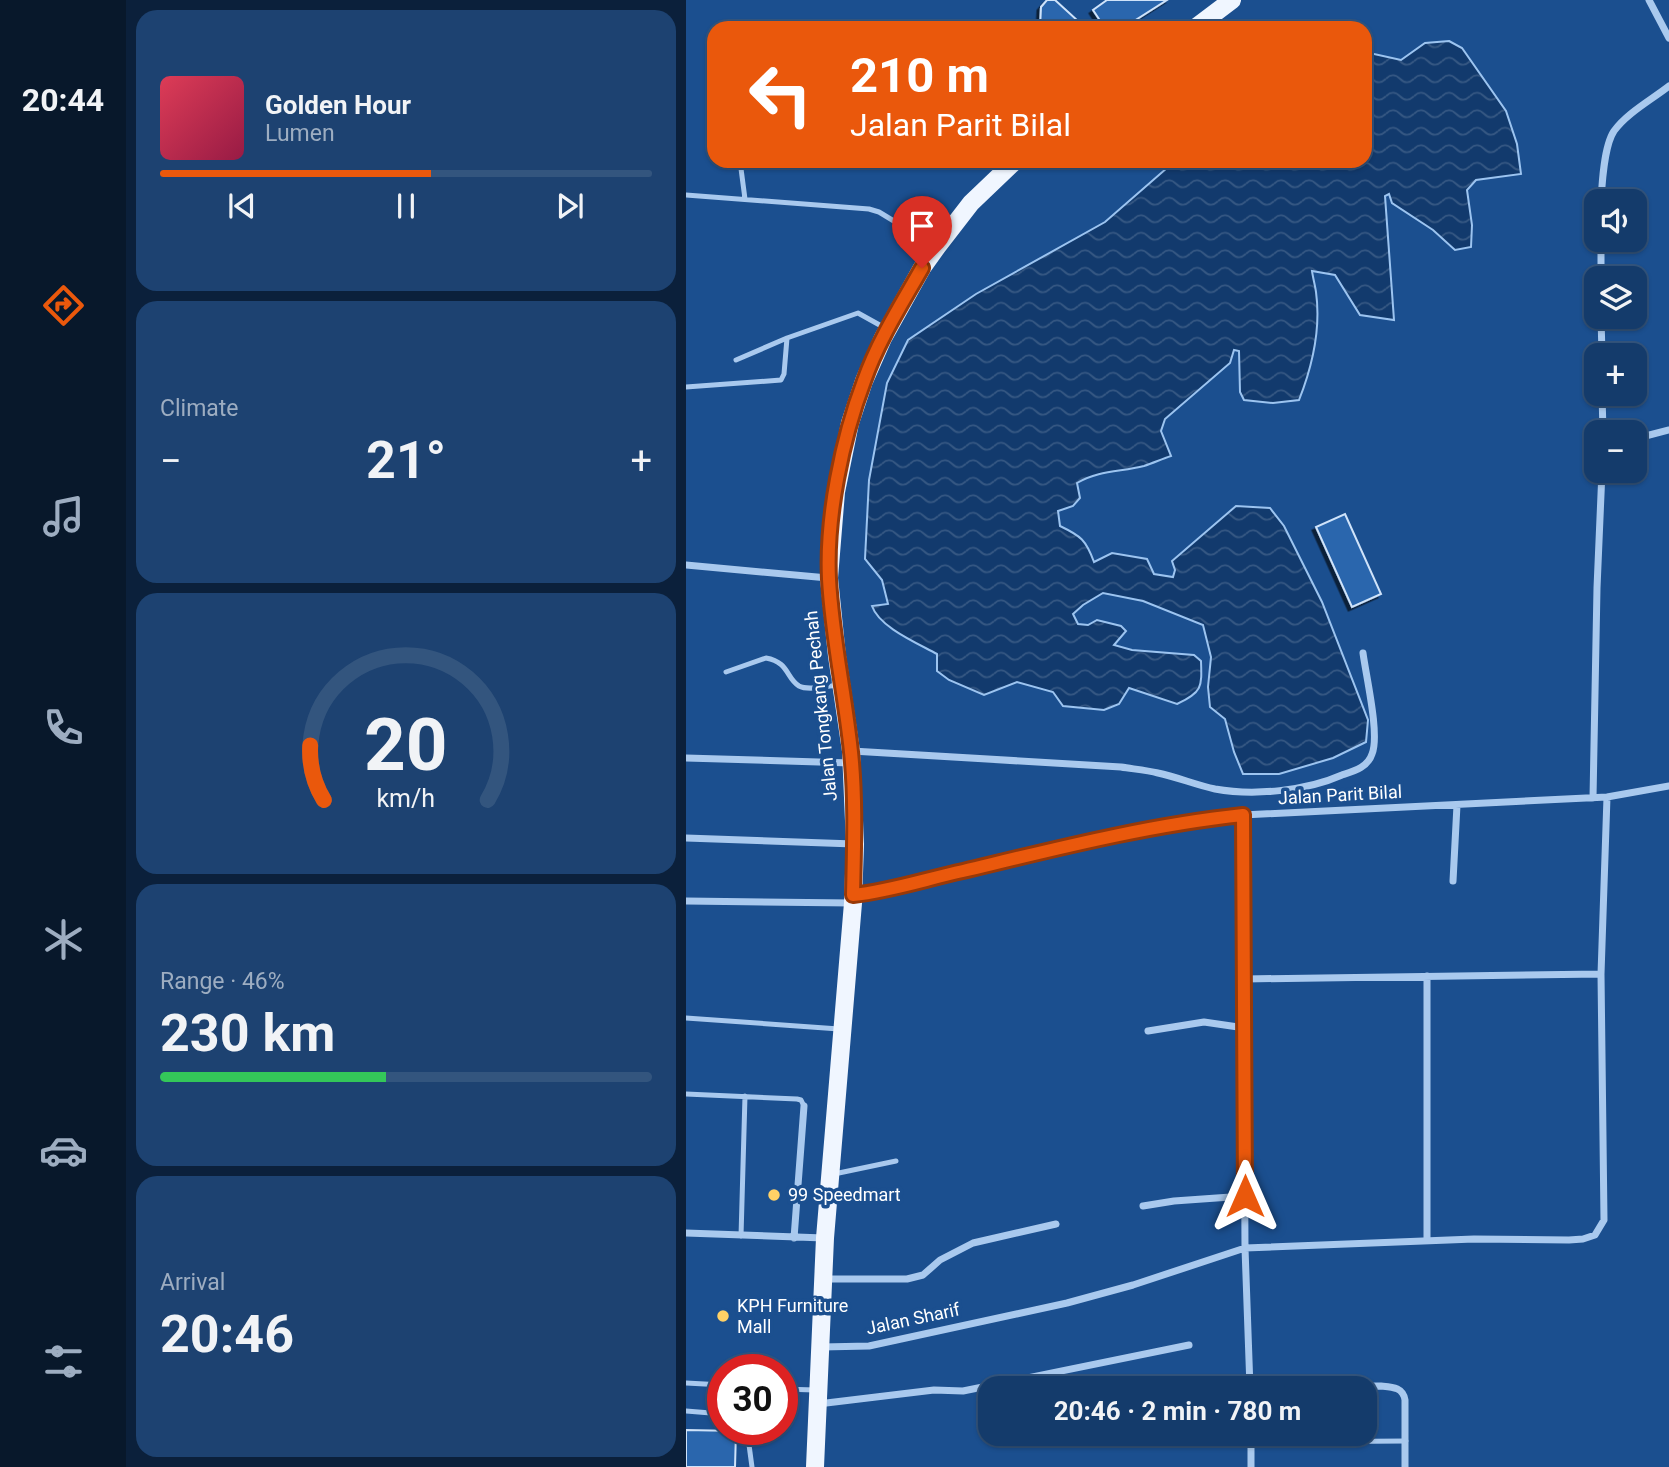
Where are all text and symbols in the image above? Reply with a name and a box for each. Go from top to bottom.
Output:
text: 210 m [850,47,989,104]
icon: left [735,49,826,140]
text: 20:44 [22,81,104,119]
text: Golden Hour [265,90,411,120]
text: Jalan Parit Bilal [850,106,1071,144]
text: Lumen [265,120,335,147]
icon: previous [223,187,261,225]
icon: pause [387,187,425,225]
icon: next [551,187,589,225]
map controls [1584,189,1647,483]
button: sound [1584,189,1647,252]
pin [892,196,952,268]
icon: arrive [903,207,941,245]
button: layers [1584,266,1647,329]
icon: directions [39,281,88,330]
button: + [1584,343,1647,406]
text: Climate [160,395,239,422]
button: − [1584,420,1647,483]
text: 21° [366,430,446,491]
text: − [160,439,182,483]
text: + [630,439,652,483]
icon: music [39,492,88,541]
street label: Jalan Tongkang Pechah [800,610,841,802]
text: 20 [364,702,448,788]
icon: phone [39,703,88,752]
street label: Jalan Parit Bilal [1277,781,1403,808]
text: km/h [377,783,435,812]
icon: climate [39,915,88,964]
text: Range · 46% [160,968,285,995]
text: 230 km [160,1003,335,1064]
icon: car [39,1126,88,1175]
position arrow [1208,1159,1282,1233]
place label: 99 Speedmart [788,1184,901,1205]
marker: 99 Speedmart [766,1187,782,1203]
text: Arrival [160,1269,225,1296]
place label: KPH Furniture Mall [737,1295,848,1337]
street label: Jalan Sharif [864,1298,962,1339]
text: 20:46 [160,1304,294,1365]
marker: KPH Furniture Mall [715,1308,731,1324]
icon: filters [39,1337,88,1386]
speed limit sign: 30 [707,1354,798,1445]
text: 20:46 · 2 min · 780 m [1054,1396,1301,1426]

